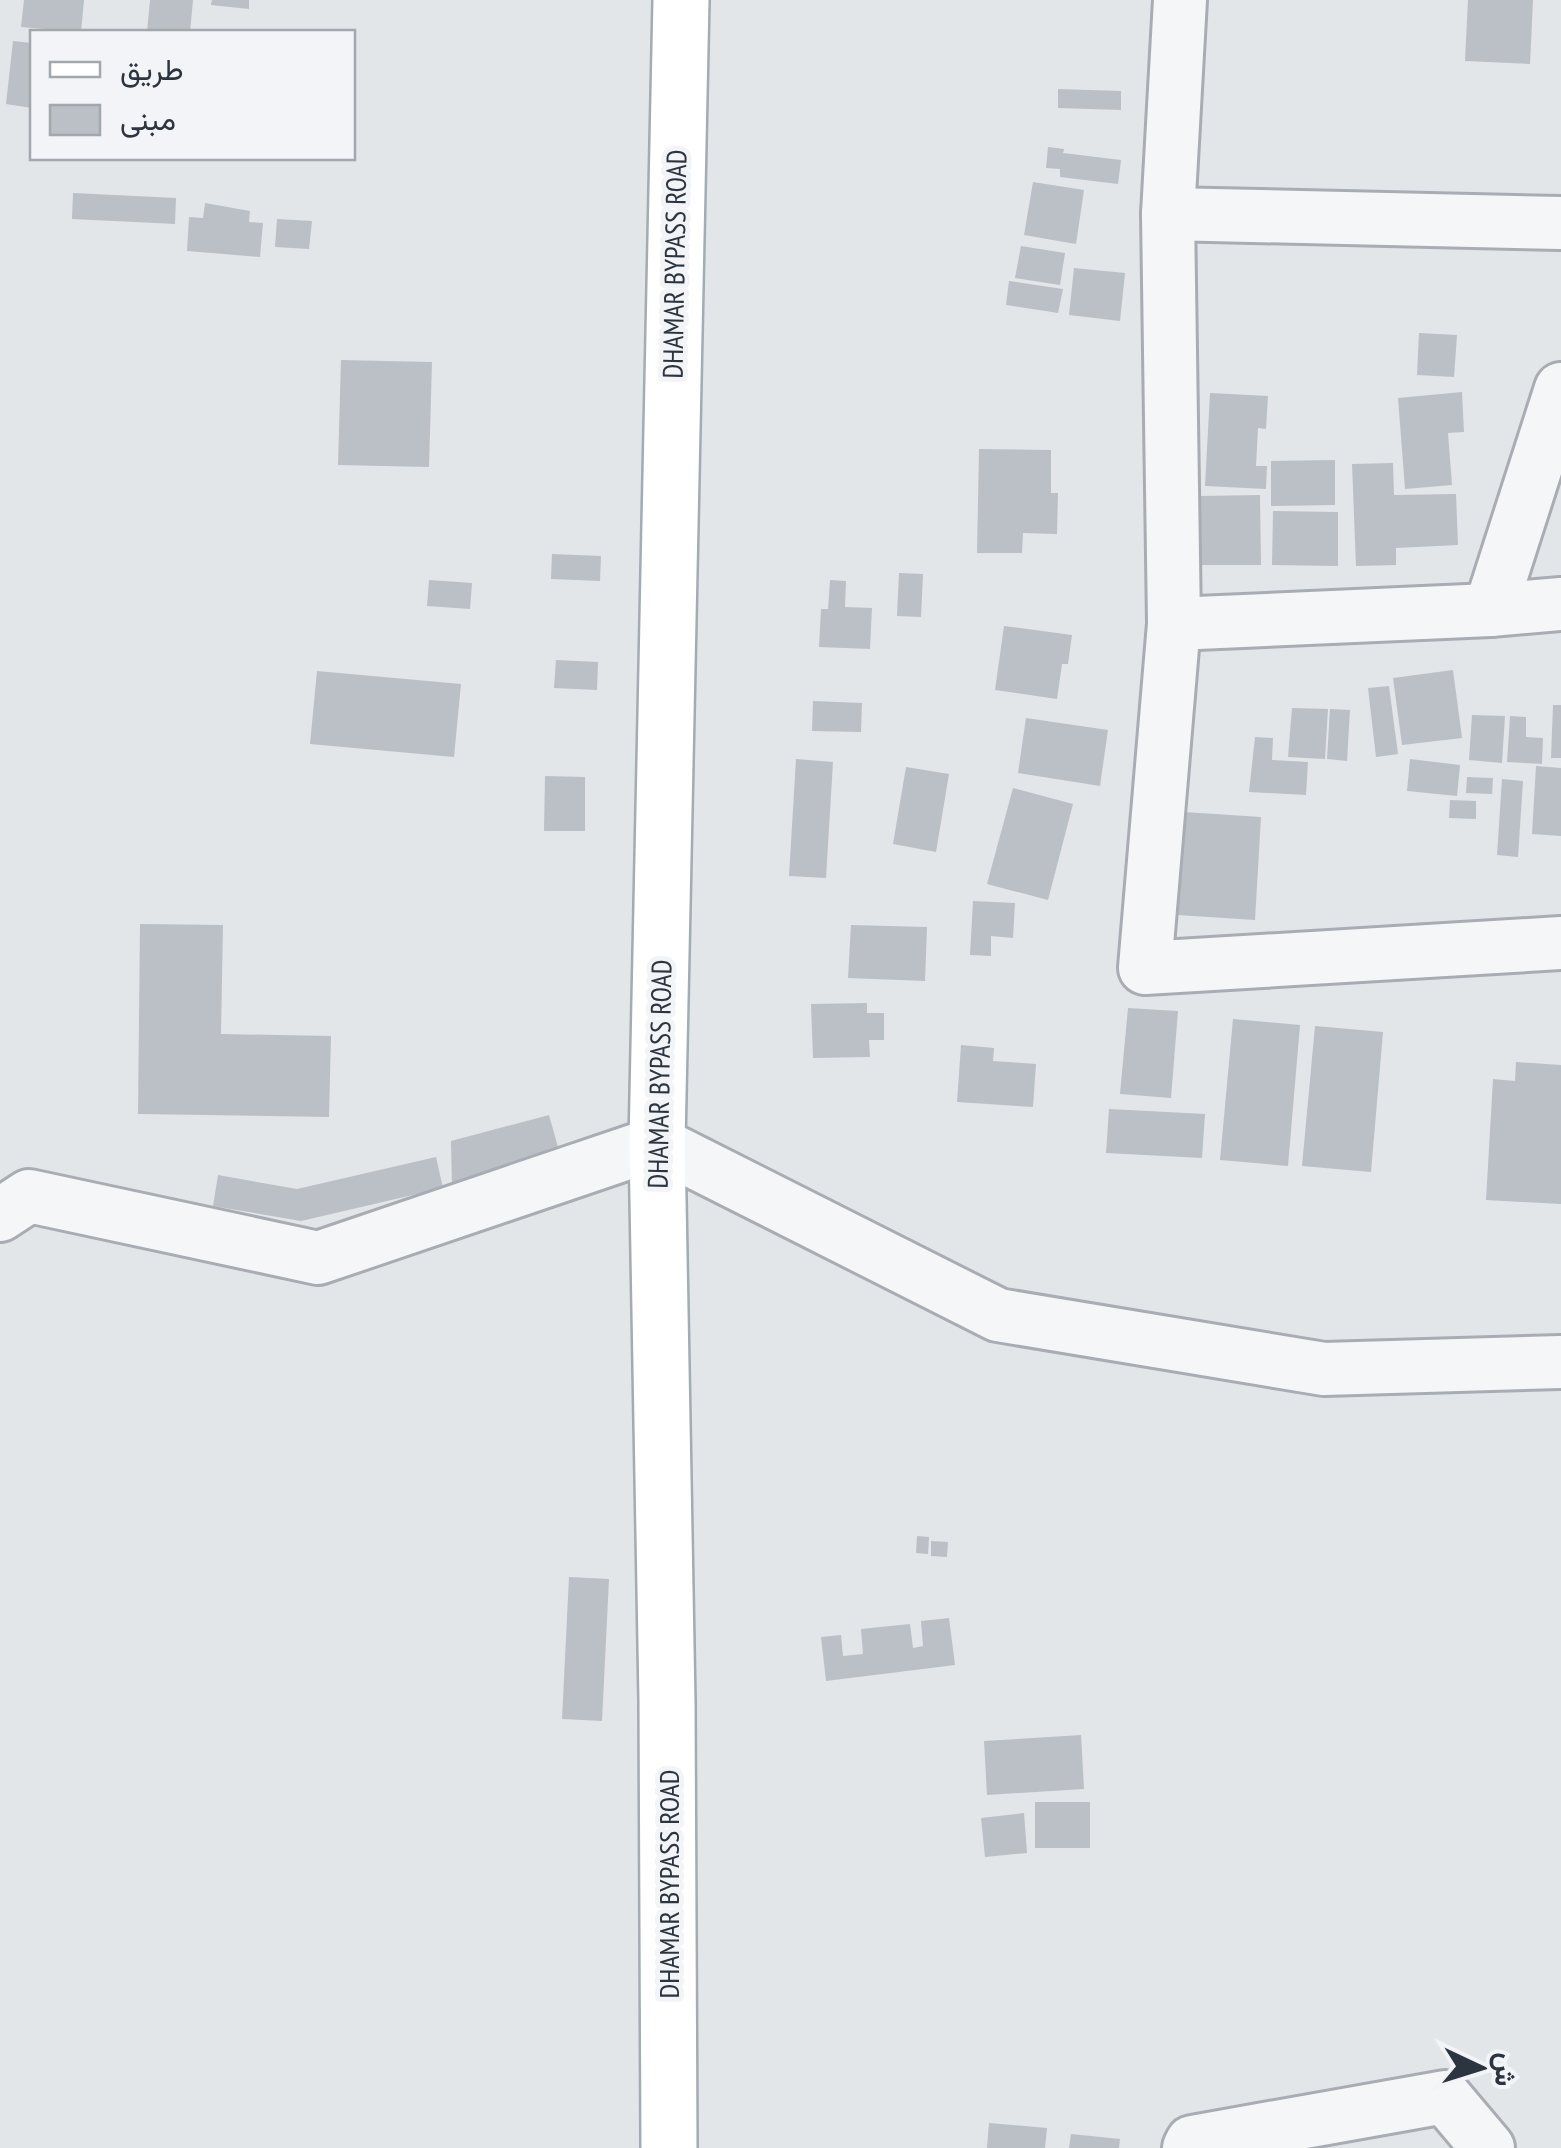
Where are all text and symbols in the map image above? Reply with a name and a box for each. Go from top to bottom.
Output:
legend [30,30,355,160]
text: طريق [120,49,184,88]
text: مبنى [120,99,176,138]
street label: DHAMAR BYPASS ROAD [654,149,694,379]
street label: DHAMAR BYPASS ROAD [639,959,679,1189]
street label: DHAMAR BYPASS ROAD [650,1769,687,1999]
north arrow [1431,2018,1531,2118]
text: ش [1487,2052,1526,2088]

